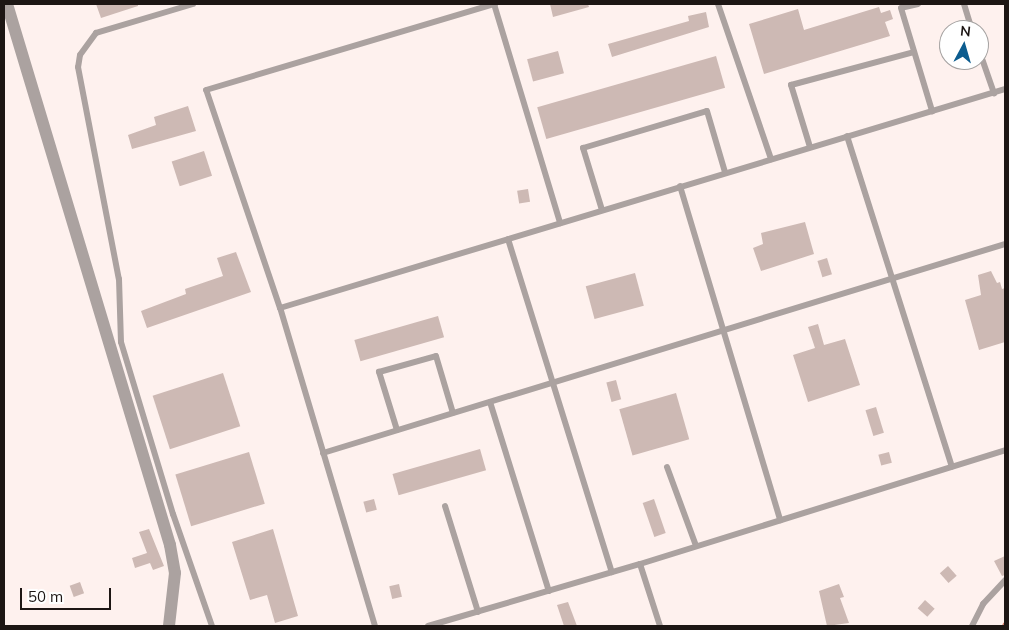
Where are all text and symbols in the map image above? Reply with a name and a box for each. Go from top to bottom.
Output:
north arrow [939,20,989,70]
text: N [959,22,972,41]
scale bar [22,578,114,610]
text: 50 m [28,587,63,606]

